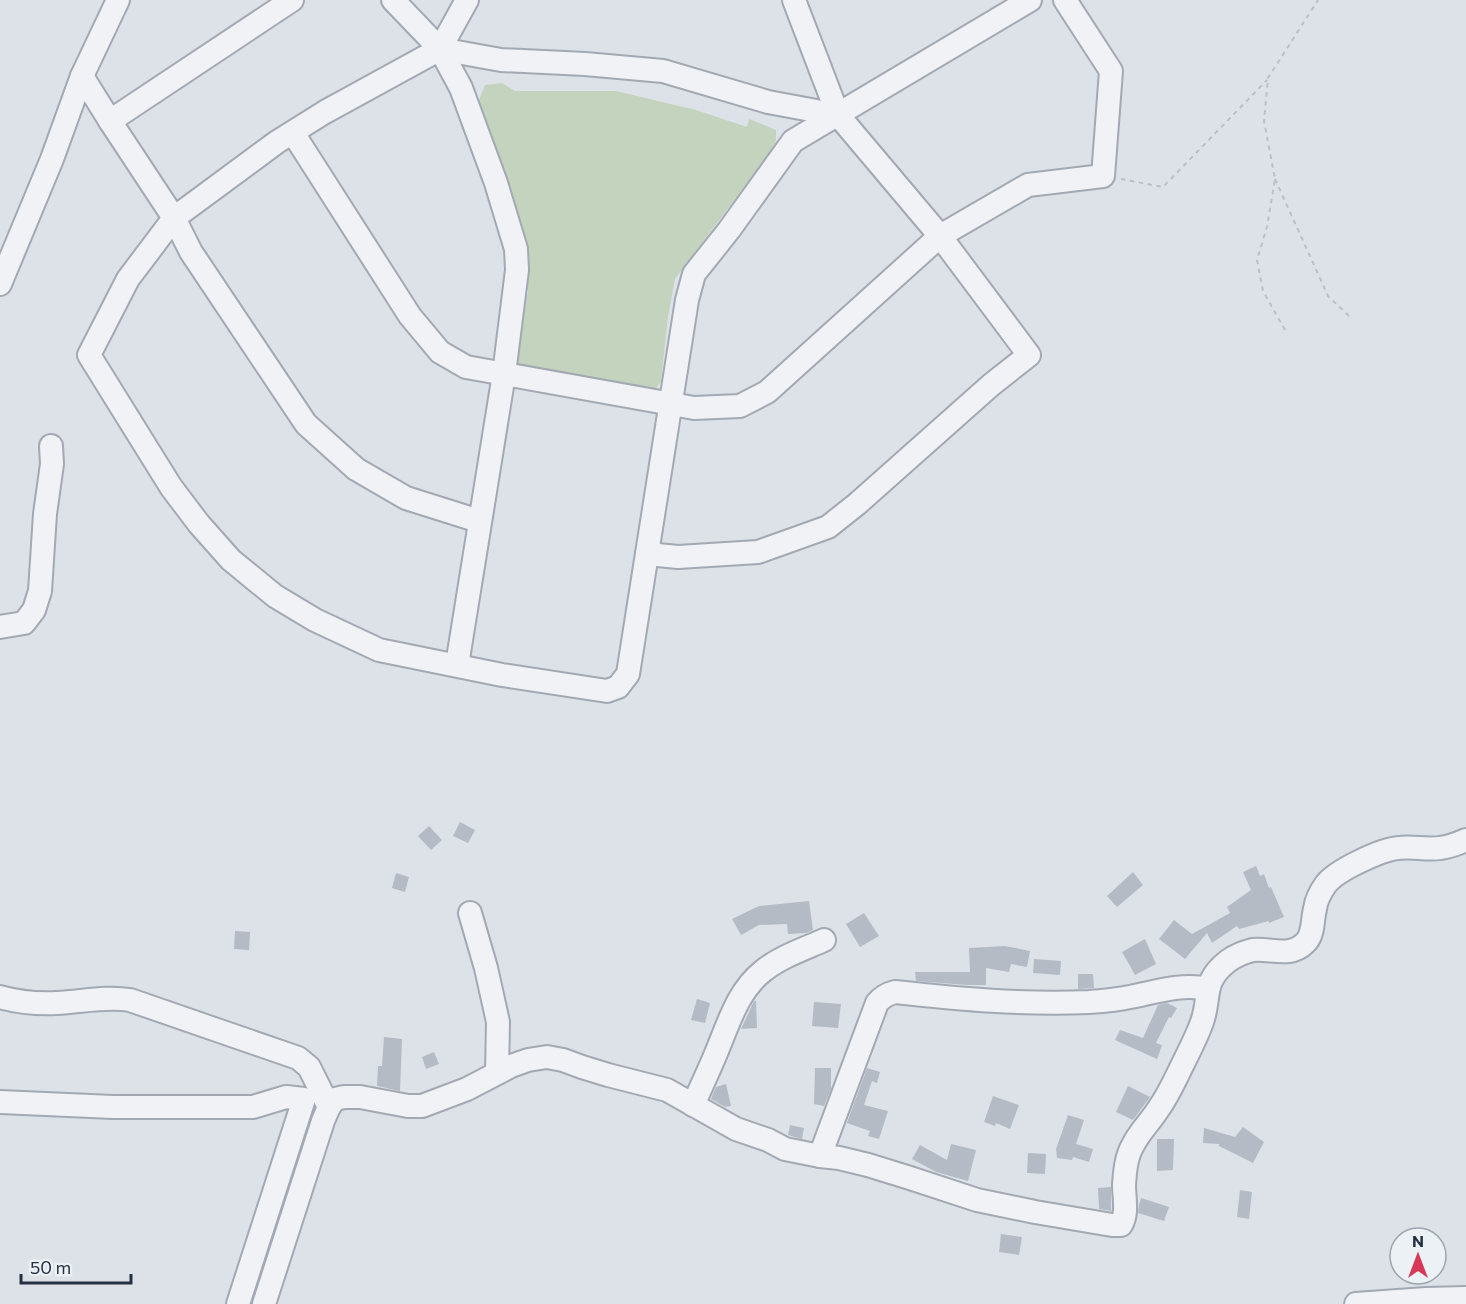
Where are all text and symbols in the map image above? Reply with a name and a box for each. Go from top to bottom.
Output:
north arrow [1388,1226,1448,1286]
text: N [1412,1231,1424,1250]
scale bar [21,1247,130,1285]
text: 50 m [30,1256,71,1278]

